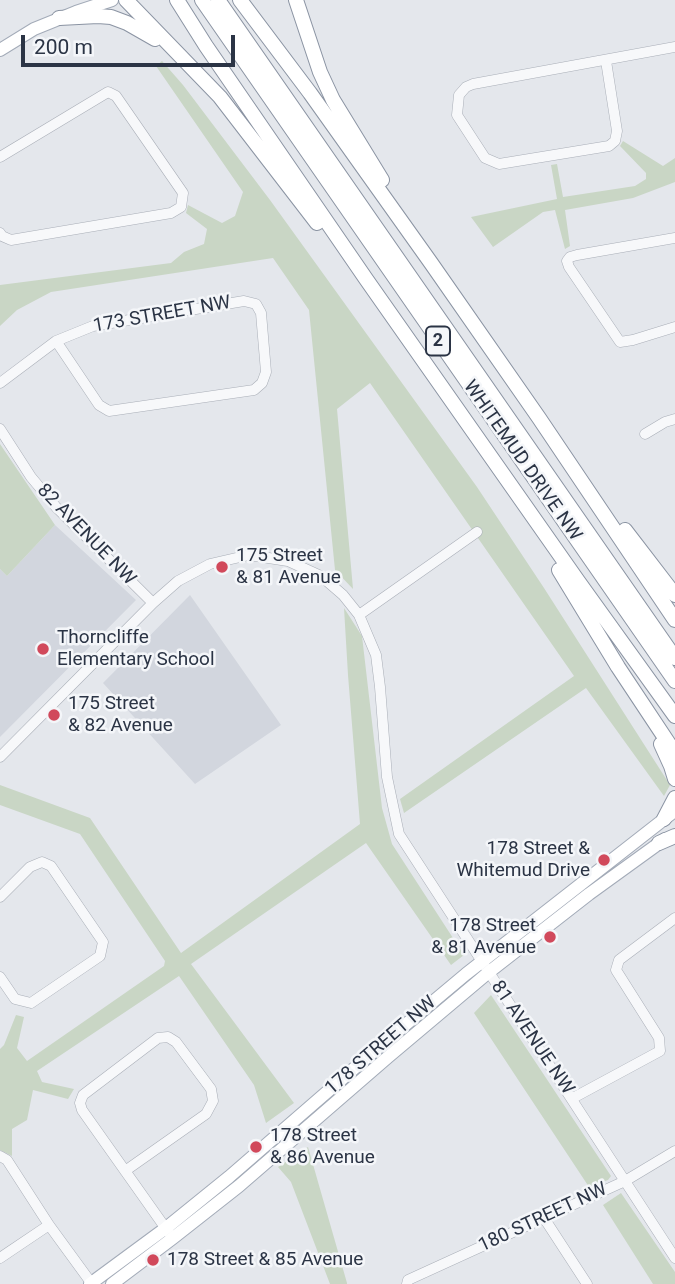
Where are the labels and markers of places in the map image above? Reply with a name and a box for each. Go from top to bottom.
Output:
place label: 175 Street & 81 Avenue [236,545,341,589]
marker: 175 Street & 81 Avenue [214,559,230,575]
place label: Thorncliffe Elementary School [57,627,215,671]
marker: Thorncliffe Elementary School [35,641,51,657]
place label: 175 Street & 82 Avenue [68,693,173,737]
marker: 175 Street & 82 Avenue [46,707,62,723]
place label: 178 Street & Whitemud Drive [457,838,590,882]
marker: 178 Street & Whitemud Drive [596,852,612,868]
place label: 178 Street & 81 Avenue [431,915,536,959]
marker: 178 Street & 81 Avenue [542,929,558,945]
place label: 178 Street & 86 Avenue [270,1125,375,1169]
marker: 178 Street & 86 Avenue [248,1139,264,1155]
place label: 178 Street & 85 Avenue [167,1249,363,1271]
marker: 178 Street & 85 Avenue [145,1252,161,1268]

